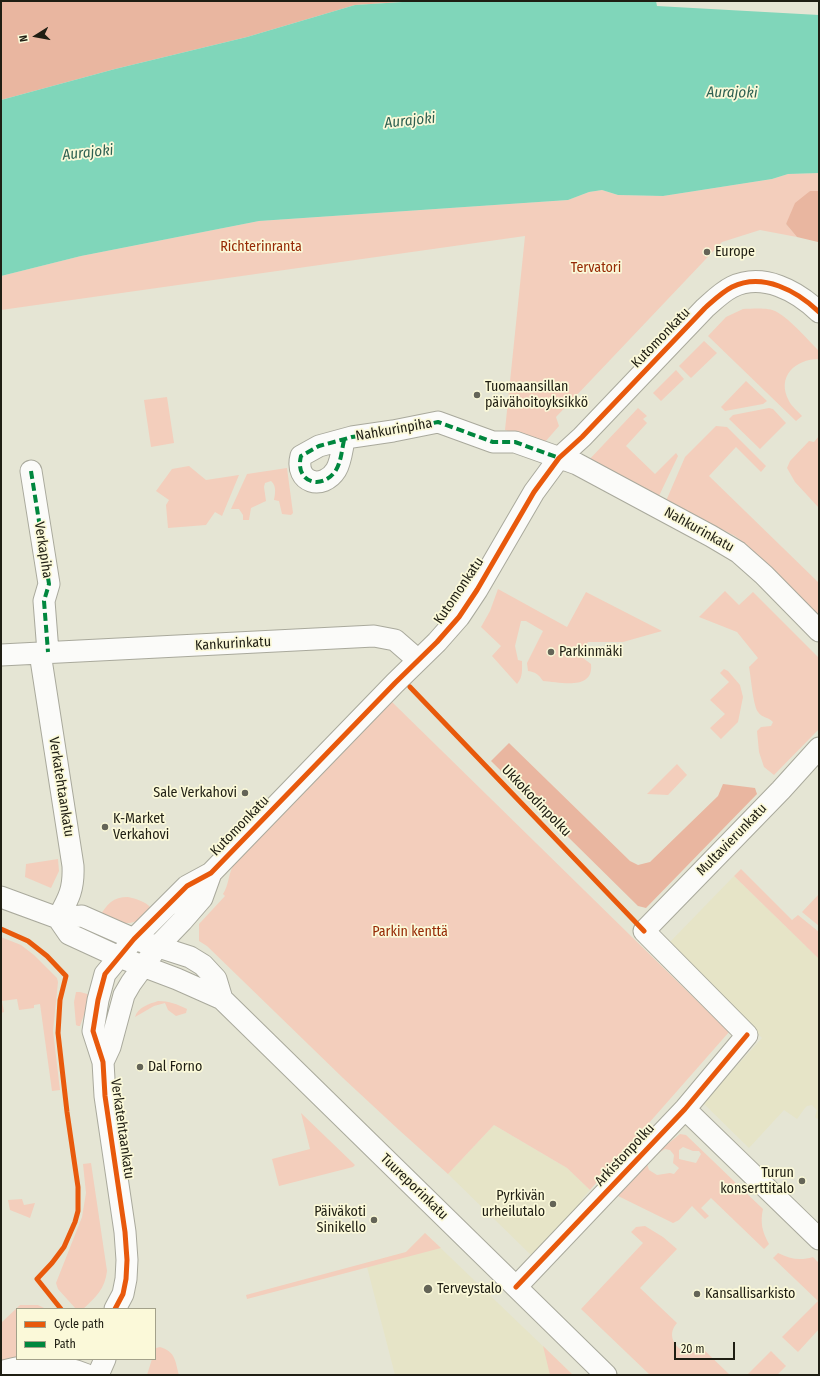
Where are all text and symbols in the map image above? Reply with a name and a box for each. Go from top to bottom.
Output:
north arrow [16,16,56,56]
text: N [17,34,31,43]
water label: Aurajoki [706,84,758,102]
water label: Aurajoki [384,109,436,133]
water label: Aurajoki [62,141,114,165]
park label: Richterinranta [220,239,302,255]
place label: Europe [715,244,755,260]
marker: Europe [702,247,712,257]
park label: Tervatori [571,260,621,276]
street label: Kutomonkatu [628,305,694,371]
place label: Tuomaansillan päivähoitoyksikkö [485,379,588,412]
marker: Tuomaansillan päivähoitoyksikkö [472,390,482,400]
street label: Nahkurinpiha [354,415,434,445]
street label: Nahkurinkatu [661,504,737,556]
street label: Verkapiha [30,521,56,579]
street label: Kutomonkatu [431,554,487,628]
street label: Kankurinkatu [195,634,271,654]
place label: Parkinmäki [559,644,622,660]
marker: Parkinmäki [546,647,556,657]
street label: Verkatehtaankatu [45,736,77,838]
street label: Ukkokodinpolku [498,762,574,840]
place label: Sale Verkahovi [153,785,237,801]
marker: Sale Verkahovi [240,788,250,798]
street label: Kutomonkatu [207,793,273,859]
street label: Multavierunkatu [694,801,770,879]
place label: K-Market Verkahovi [113,811,169,844]
marker: K-Market Verkahovi [100,822,110,832]
park label: Parkin kenttä [372,924,448,940]
place label: Dal Forno [148,1059,202,1075]
marker: Dal Forno [135,1062,145,1072]
street label: Verkatehtaankatu [107,1078,137,1180]
street label: Arkistonpolku [592,1120,658,1190]
street label: Tuureporinkatu [377,1151,451,1223]
place label: Turun konserttitalo [720,1165,794,1198]
marker: Turun konserttitalo [797,1176,807,1186]
place label: Pyrkivän urheilutalo [482,1188,545,1220]
marker: Pyrkivän urheilutalo [548,1199,558,1209]
place label: Päiväkoti Sinikello [314,1204,366,1236]
marker: Päiväkoti Sinikello [369,1215,379,1225]
place label: Terveystalo [437,1281,502,1297]
marker: Terveystalo [422,1283,434,1295]
place label: Kansallisarkisto [705,1286,795,1302]
marker: Kansallisarkisto [692,1289,702,1299]
legend [16,1308,156,1360]
text: Cycle path [54,1317,104,1331]
scale bar [676,1334,737,1360]
text: Path [54,1337,76,1351]
text: 20 m [681,1342,705,1356]

